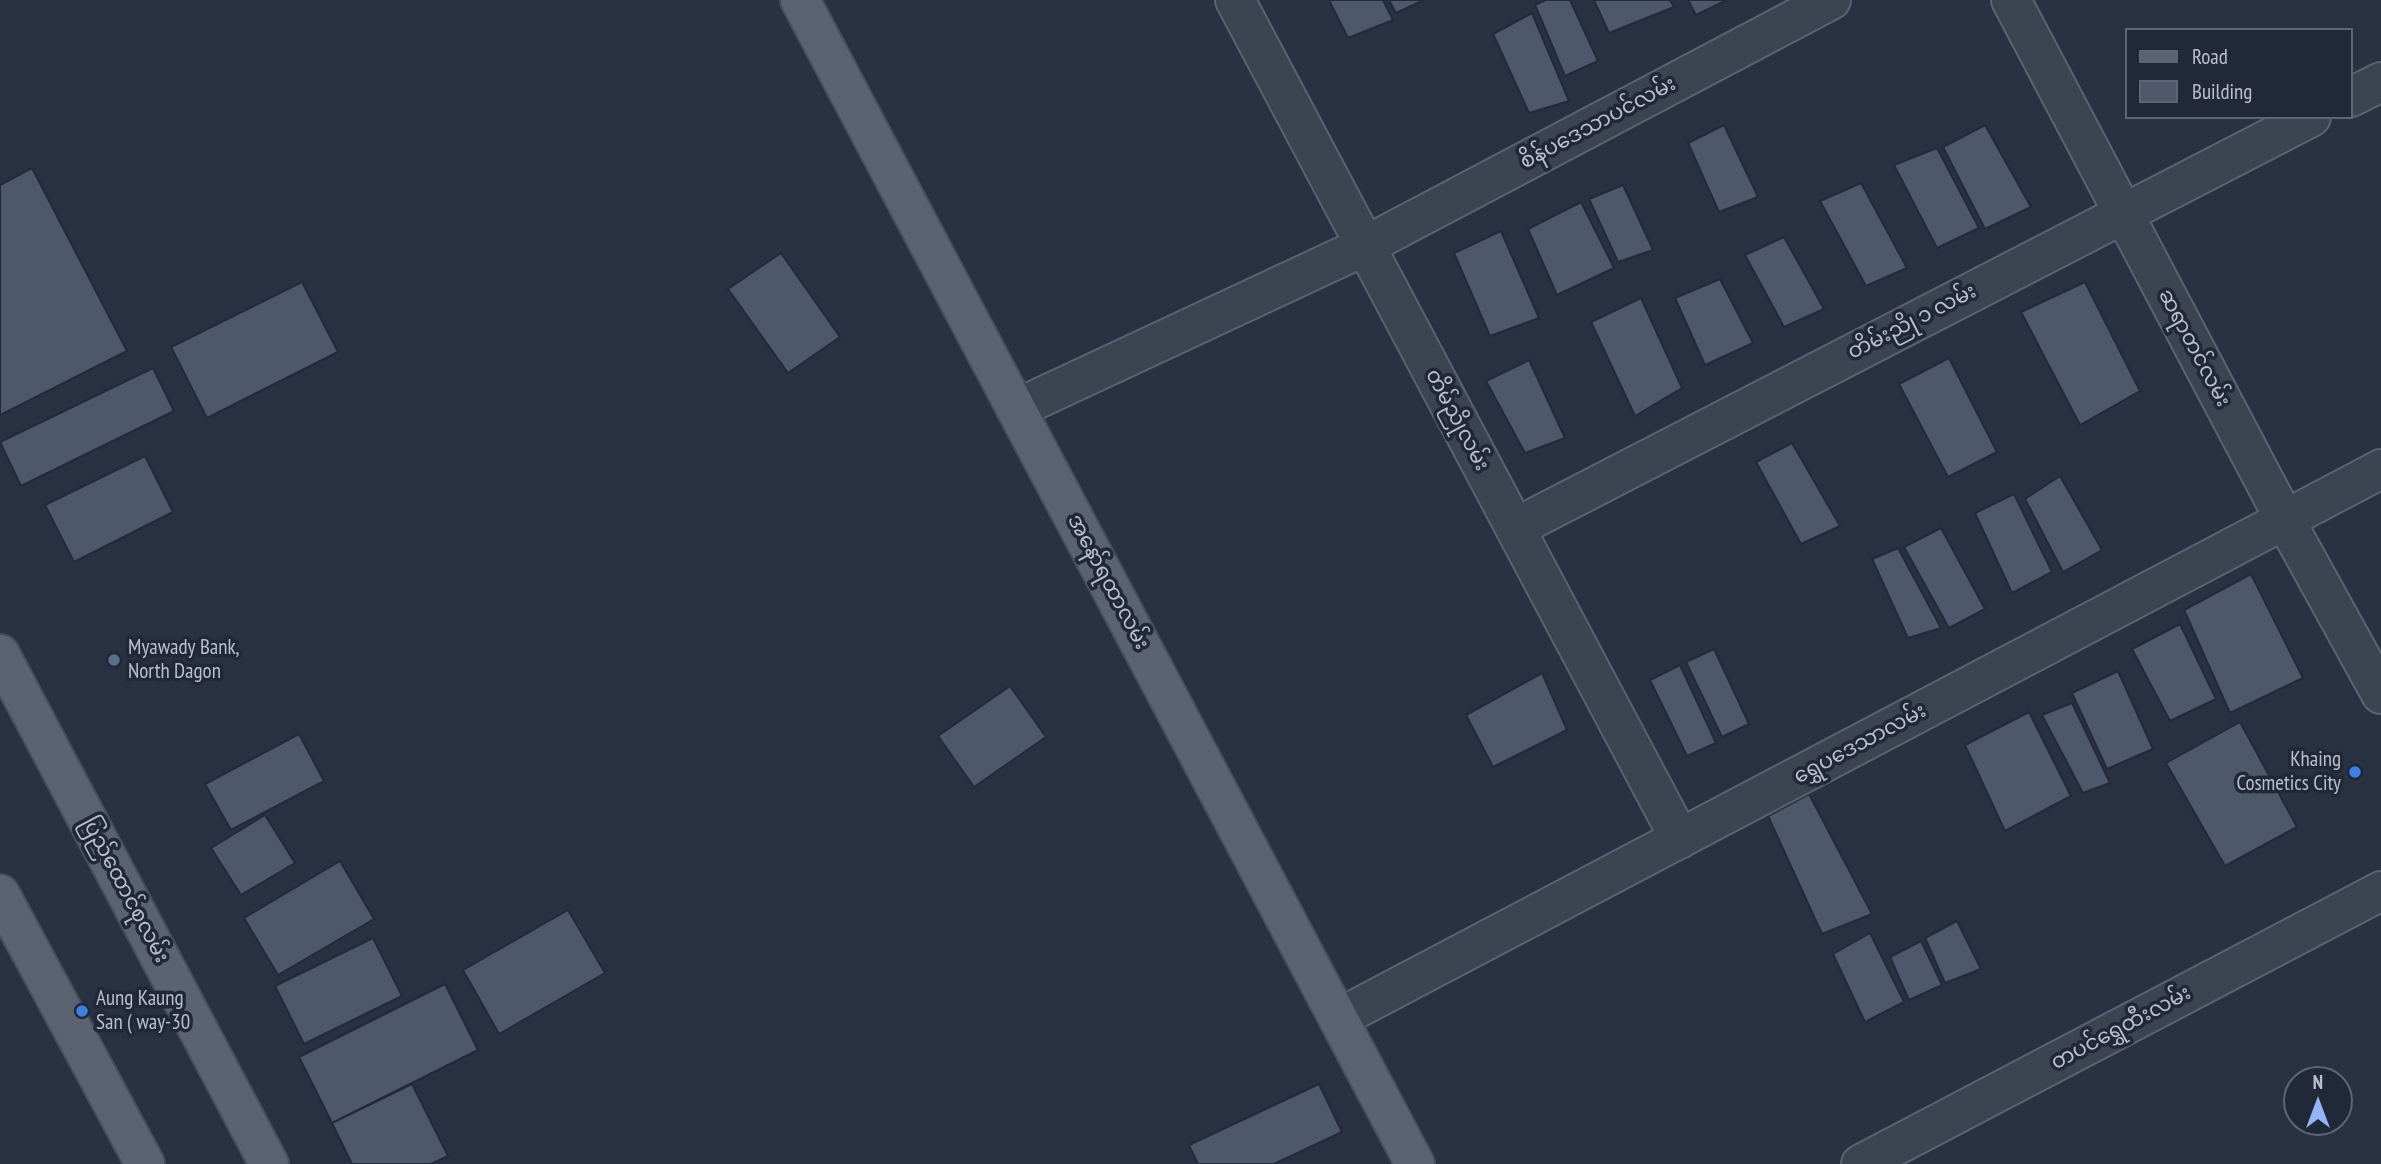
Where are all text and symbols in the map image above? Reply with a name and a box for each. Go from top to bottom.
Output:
legend [2126,28,2353,119]
text: Road [2192,43,2228,70]
street label: စိန်ပဒေသာပင်လမ်း [1516,71,1680,175]
text: Building [2192,78,2252,105]
street label: တိမ်းညို ၁ လမ်း [1843,279,1981,365]
street label: ဆရာတင်လမ်း [2152,285,2236,411]
street label: တိမ်ညိုလမ်း [1420,365,1494,475]
street label: အနော်ရထာလမ်း [1062,510,1154,654]
place label: Myawady Bank, North Dagon [128,635,239,685]
marker: Myawady Bank, North Dagon [106,652,122,668]
street label: ရွှေပဒေသာလမ်း [1789,699,1931,789]
place label: Khaing Cosmetics City [2236,747,2341,797]
marker: Khaing Cosmetics City [2347,764,2363,780]
street label: ပြည်ထောင်စုလမ်း [76,813,174,967]
street label: တပင်ရွှေထီးလမ်း [2047,981,2195,1075]
place label: Aung Kaung San ( way-30 [96,986,190,1036]
marker: Aung Kaung San ( way-30 [74,1003,90,1019]
north arrow [2283,1066,2353,1136]
text: N [2313,1070,2323,1094]

